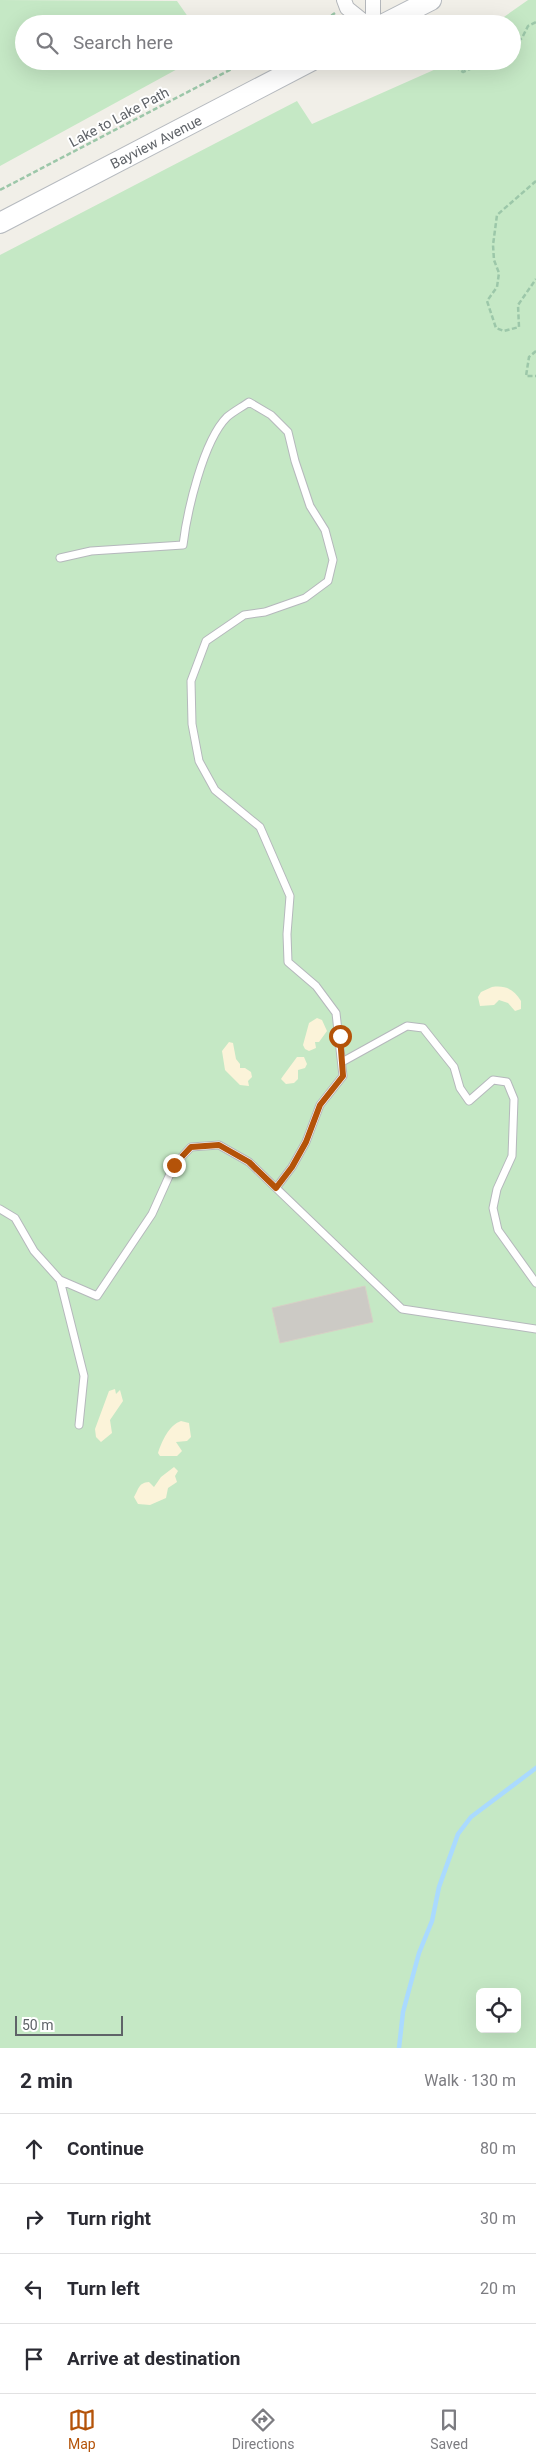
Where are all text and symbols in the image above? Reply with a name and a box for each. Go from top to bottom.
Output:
search box [15,15,521,70]
icon: search [33,29,61,57]
text: Search here [73,31,173,54]
street label: Lake to Lake Path [66,84,172,150]
street label: Bayview Avenue [108,112,204,172]
route start [329,1025,352,1048]
route end [163,1154,186,1177]
map controls [476,1988,521,2033]
button: locate [476,1988,521,2033]
scale bar [15,2013,122,2036]
text: 50 m [22,2017,54,2033]
text: 2 min [20,2069,73,2093]
text: Walk · 130 m [424,2071,516,2090]
icon: ahead [20,2135,48,2163]
text: Continue [67,2137,144,2160]
text: 80 m [480,2139,516,2158]
icon: right [20,2205,48,2233]
text: Turn right [67,2207,151,2230]
text: 30 m [480,2209,516,2228]
icon: left [20,2275,48,2303]
text: Turn left [67,2277,140,2300]
text: 20 m [480,2279,516,2298]
icon: arrive [20,2345,48,2373]
text: Arrive at destination [67,2347,240,2370]
tab: Map [68,2406,96,2452]
tab: Directions [232,2406,295,2452]
tab: Saved [430,2406,468,2452]

